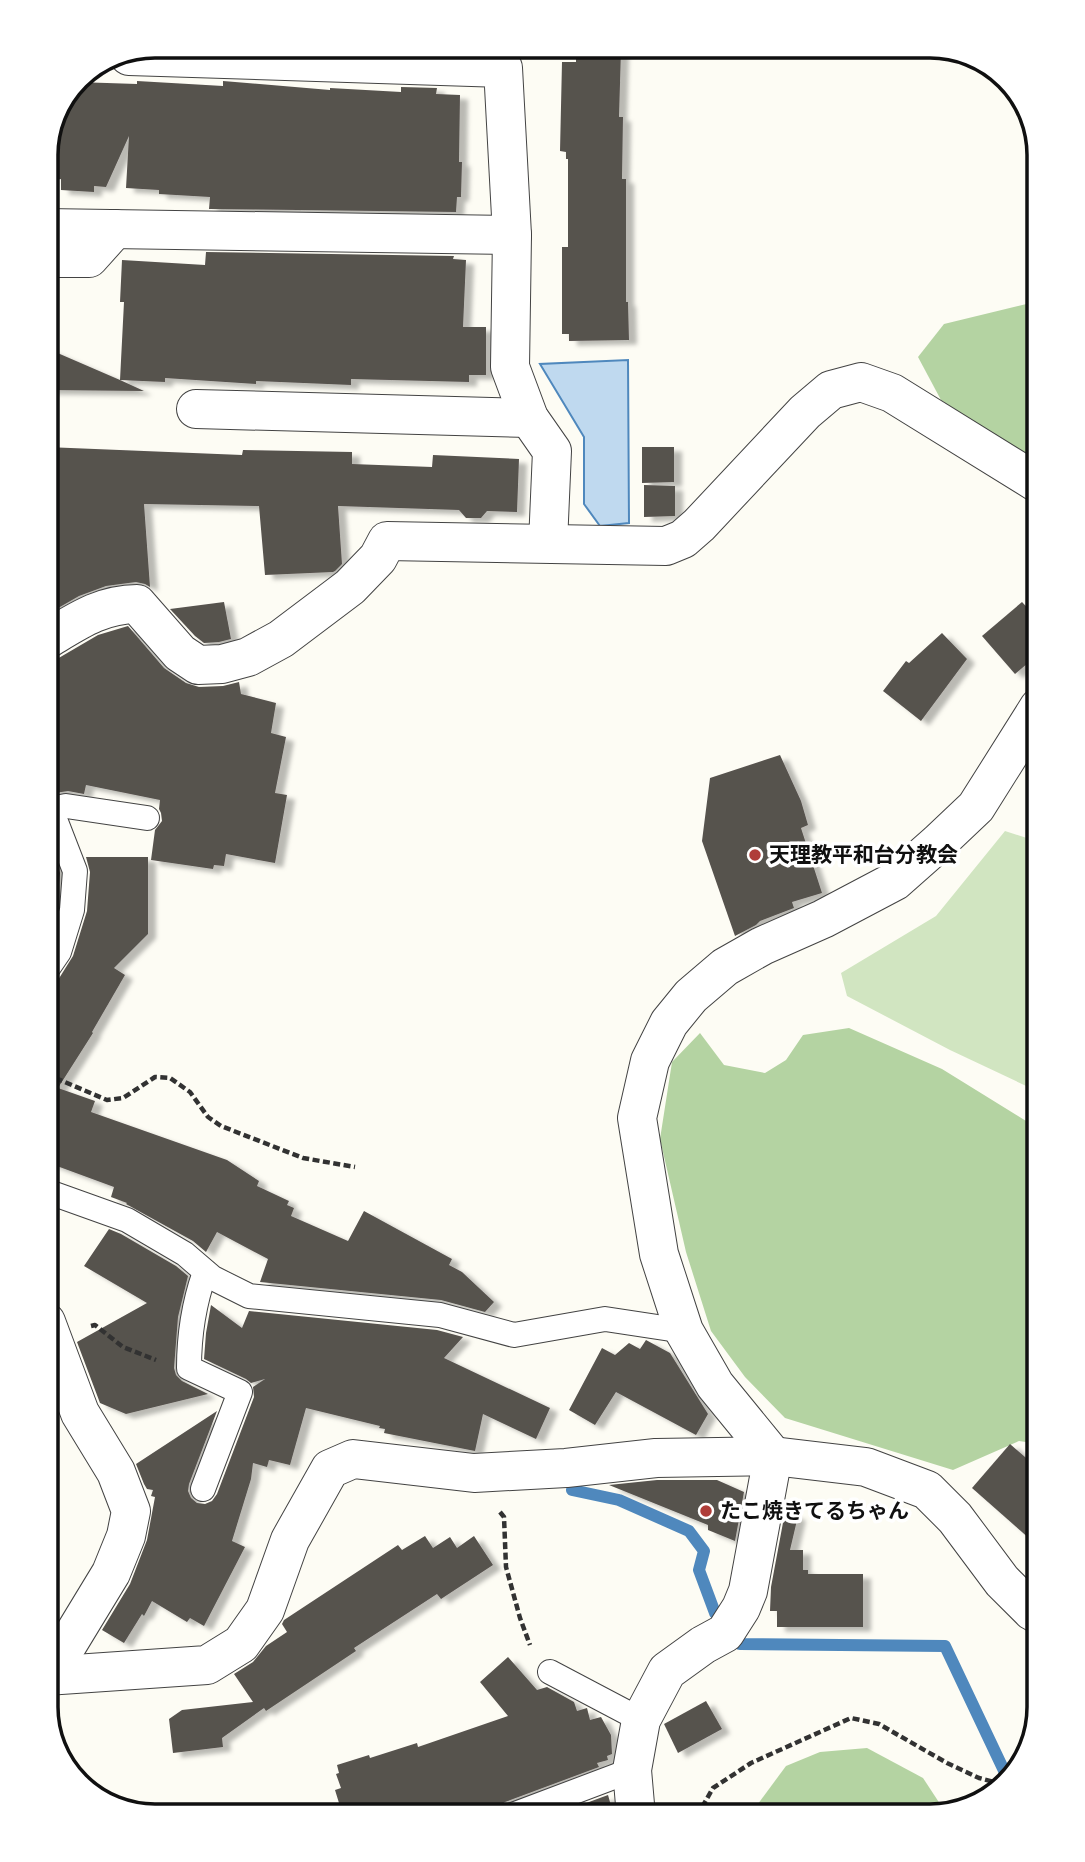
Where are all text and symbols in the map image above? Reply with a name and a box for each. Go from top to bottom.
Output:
place label: 天理教平和台分教会 [769,837,958,868]
marker: 天理教平和台分教会 [747,847,763,863]
place label: たこ焼きてるちゃん [720,1493,909,1524]
marker: たこ焼きてるちゃん [698,1503,714,1519]

